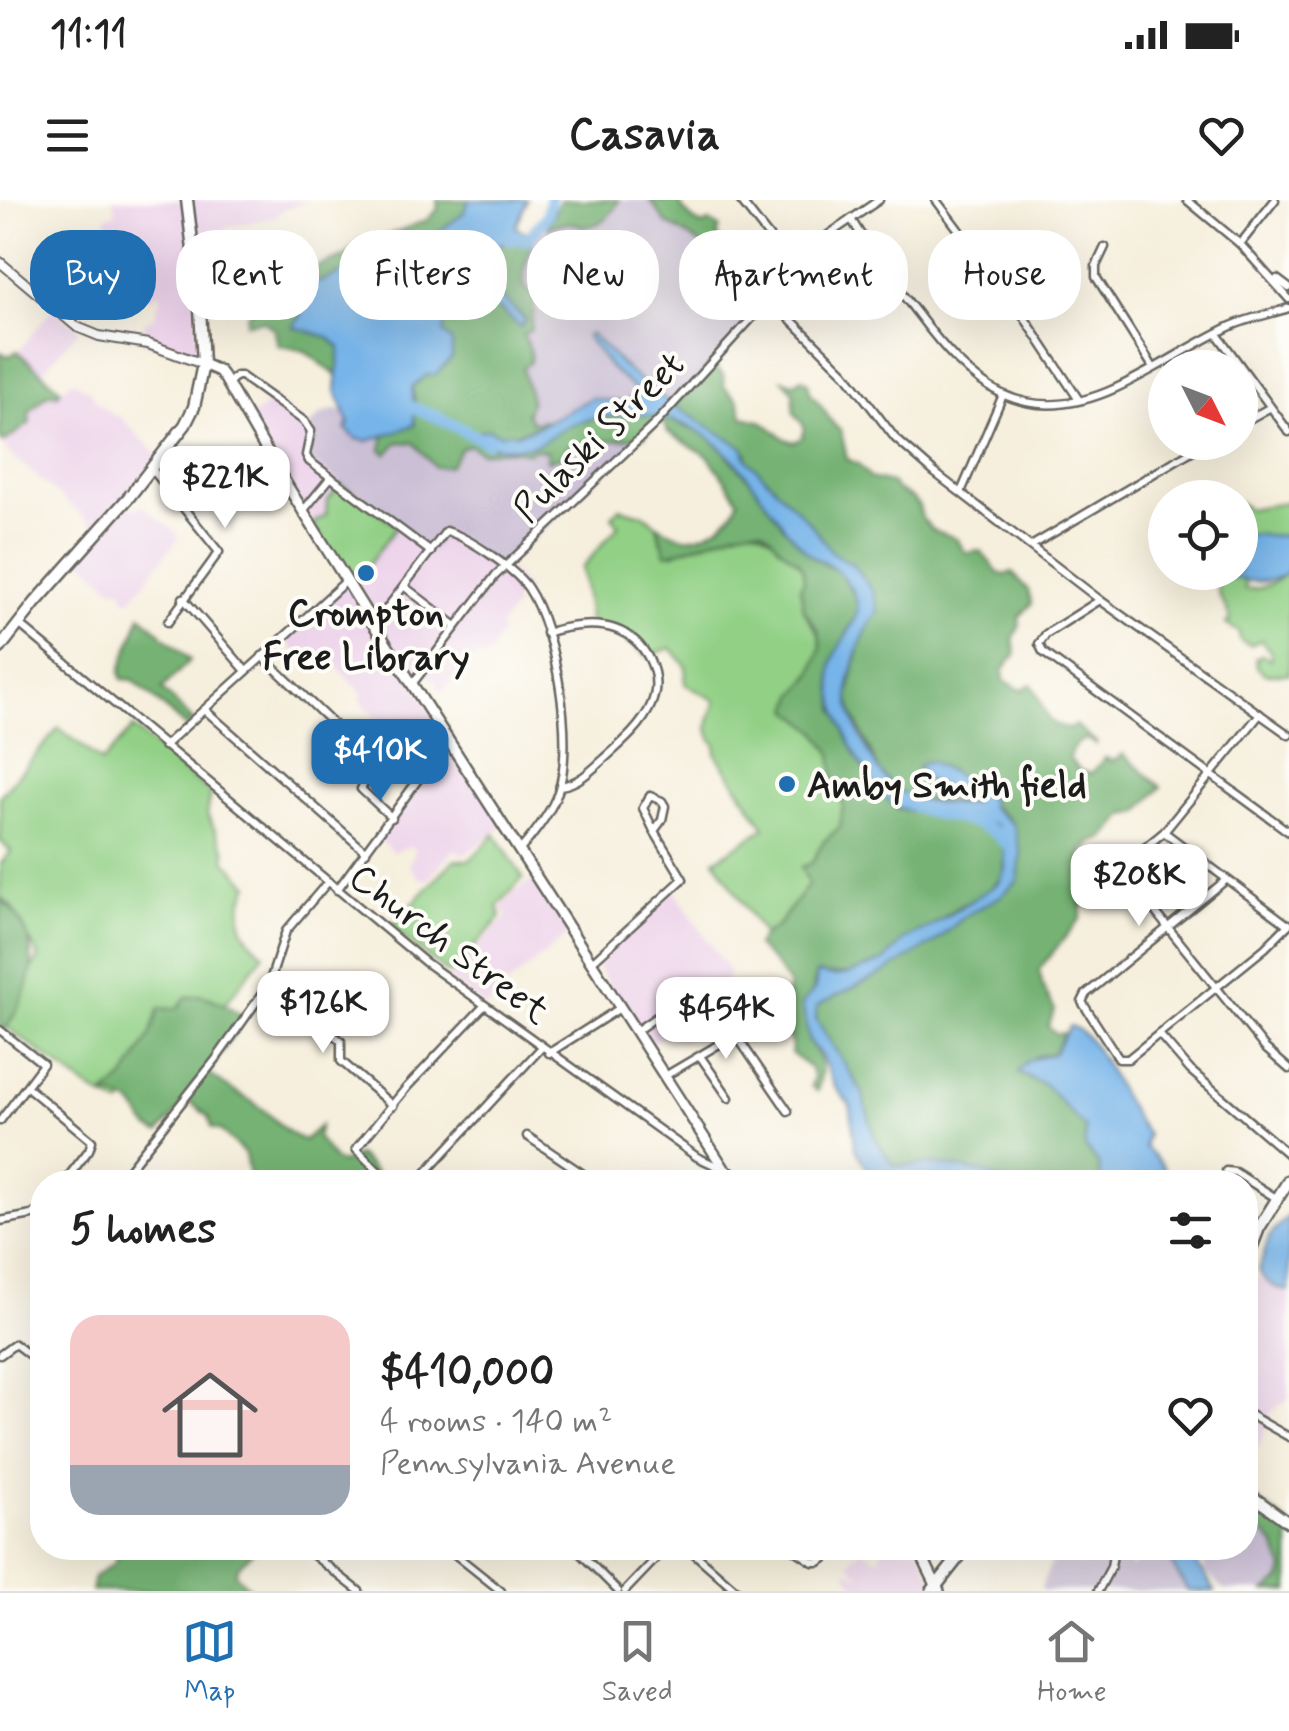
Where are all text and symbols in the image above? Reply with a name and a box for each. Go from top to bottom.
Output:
text: 11:11 [50,11,127,60]
text: Casavia [569,106,720,165]
icon: menu [40,108,95,163]
icon: heart [1194,108,1249,163]
chip: Buy [30,230,156,320]
chip: Rent [176,230,319,320]
chip: Filters [339,230,507,320]
chip: New [527,230,659,320]
chip: Apartment [679,230,908,320]
chip: House [928,230,1081,320]
street label: Pulaski Street [504,342,696,534]
north arrow [1148,350,1258,460]
map controls [1148,350,1258,590]
pin: $221K [155,446,295,531]
text: $221K [182,457,268,499]
button: locate [1148,480,1258,590]
marker: Crompton Free Library [355,562,377,584]
place label: Crompton Free Library [262,590,470,683]
pin: $410K [310,719,450,804]
text: $410K [333,730,427,772]
place label: Amby Smith field [807,762,1087,811]
marker: Amby Smith field [776,773,798,795]
pin: $208K [1069,844,1209,929]
street label: Church Street [338,853,559,1037]
text: $208K [1093,855,1185,897]
pin: $126K [253,971,393,1056]
pin: $454K [656,977,796,1062]
text: $126K [279,982,367,1024]
text: $454K [678,988,774,1030]
text: 5 homes [70,1203,216,1258]
icon: filters [1163,1203,1218,1258]
text: $410,000 [380,1346,554,1401]
icon: home [150,1355,270,1475]
icon: heart [1163,1388,1218,1443]
text: 4 rooms · 140 m² [380,1401,612,1443]
text: Pennsylvania Avenue [380,1443,676,1485]
tab: Map [182,1614,237,1711]
tab: Saved [602,1614,673,1711]
tab: Home [1037,1614,1107,1711]

